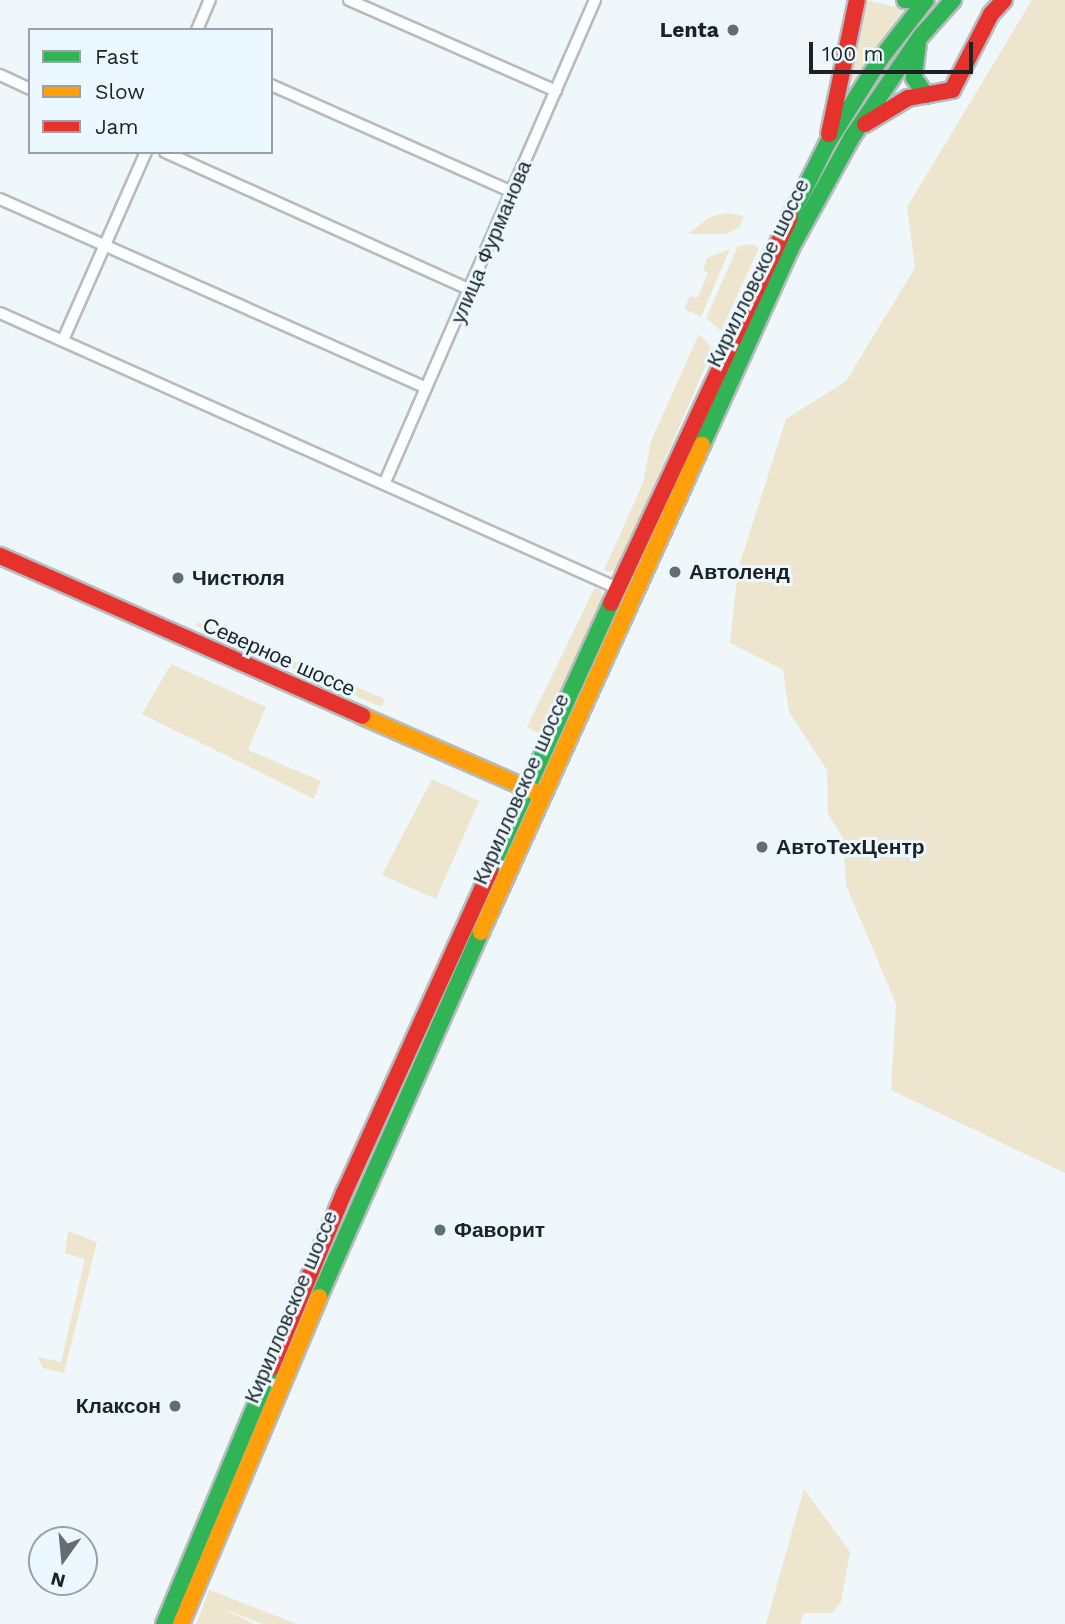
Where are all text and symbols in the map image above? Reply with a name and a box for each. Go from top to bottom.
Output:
place label: Lenta [660,17,719,43]
marker: Lenta [725,22,741,38]
legend [28,28,273,154]
scale bar [813,28,978,72]
text: 100 m [822,41,884,66]
text: Fast [95,44,139,69]
text: Slow [95,79,145,104]
text: Jam [95,114,138,139]
street label: улица Фурманова [445,157,537,327]
street label: Кирилловское шоссе [701,175,815,371]
place label: Автоленд [689,559,790,585]
marker: Автоленд [667,564,683,580]
place label: Чистюля [192,565,285,591]
marker: Чистюля [170,570,186,586]
street label: Северное шоссе [199,612,359,702]
street label: Кирилловское шоссе [468,690,574,888]
place label: АвтоТехЦентр [776,834,925,860]
marker: АвтоТехЦентр [754,839,770,855]
street label: Кирилловское шоссе [239,1207,343,1407]
place label: Фаворит [454,1217,545,1243]
marker: Фаворит [432,1222,448,1238]
place label: Клаксон [76,1393,161,1419]
marker: Клаксон [167,1398,183,1414]
north arrow [28,1526,98,1596]
text: N [48,1567,68,1593]

